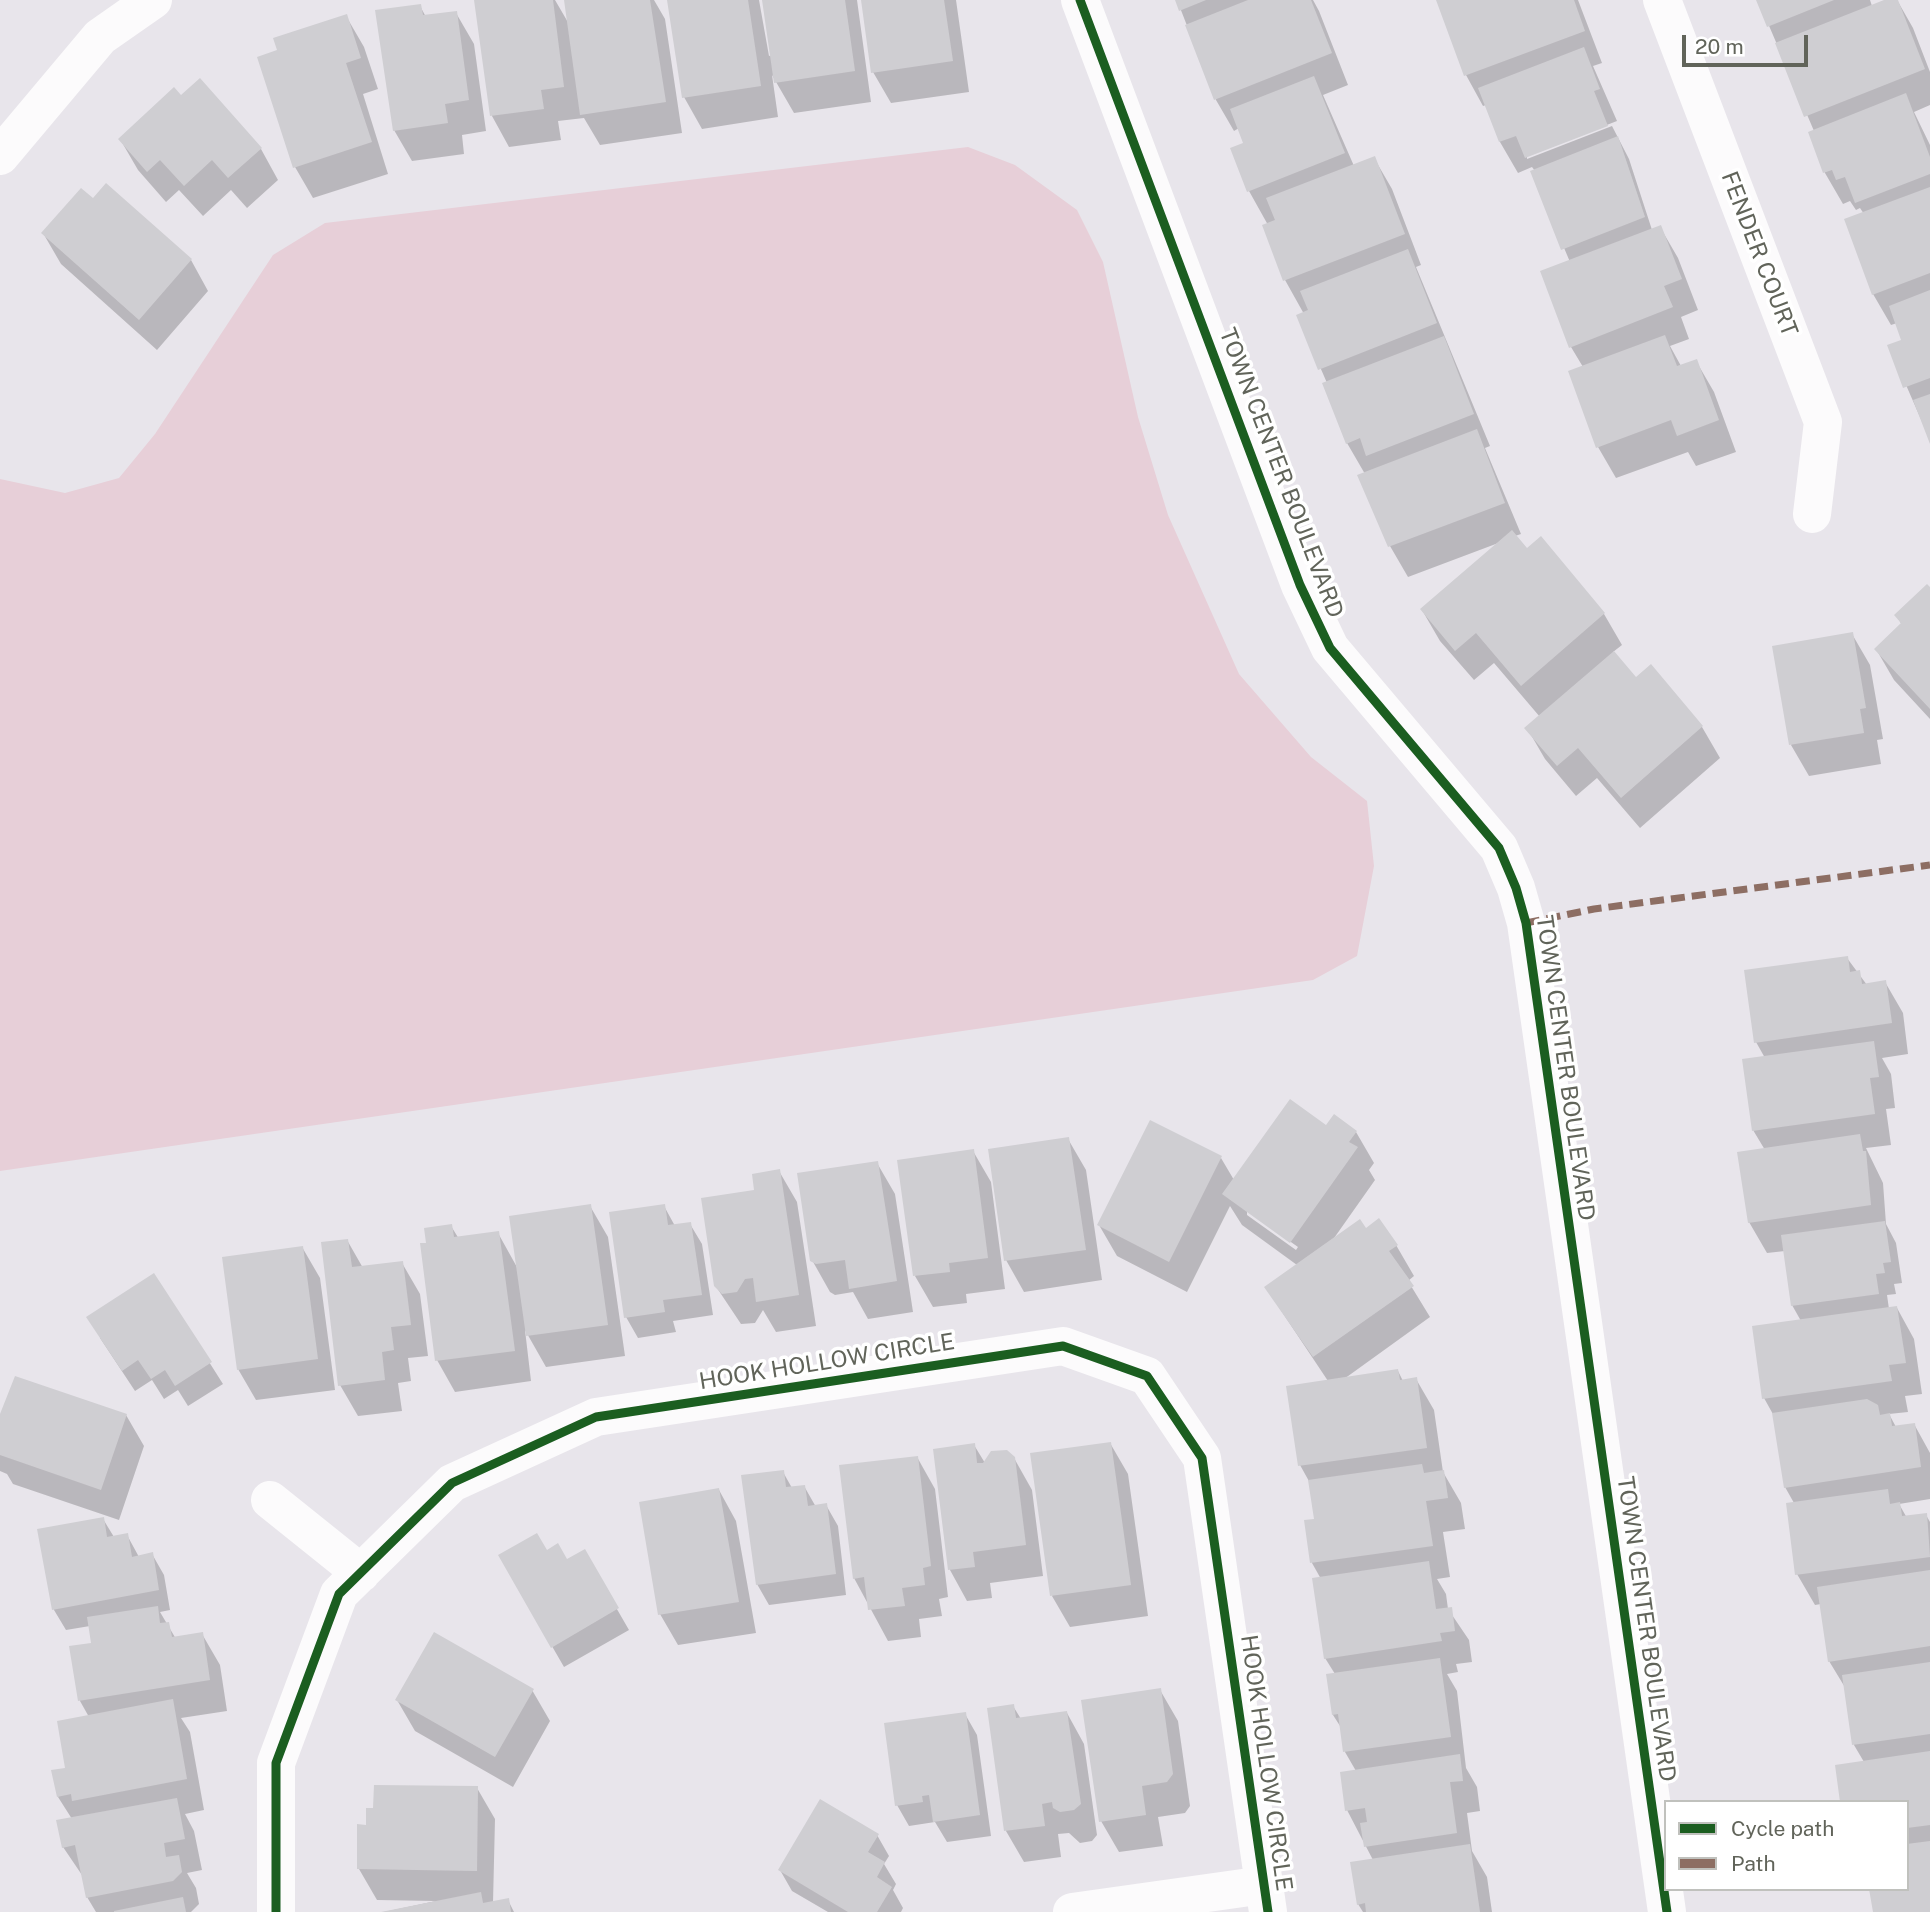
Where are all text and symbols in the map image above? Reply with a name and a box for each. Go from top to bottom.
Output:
scale bar [1685,21,1811,65]
text: 20 m [1695,34,1744,59]
street label: FENDER COURT [1715,168,1803,340]
street label: TOWN CENTER BOULEVARD [1213,324,1349,622]
street label: TOWN CENTER BOULEVARD [1530,914,1600,1222]
street label: HOOK HOLLOW CIRCLE [697,1328,957,1396]
street label: TOWN CENTER BOULEVARD [1611,1475,1681,1783]
street label: HOOK HOLLOW CIRCLE [1234,1633,1298,1893]
legend [1664,1800,1909,1891]
text: Cycle path [1731,1816,1834,1841]
text: Path [1731,1851,1776,1876]

